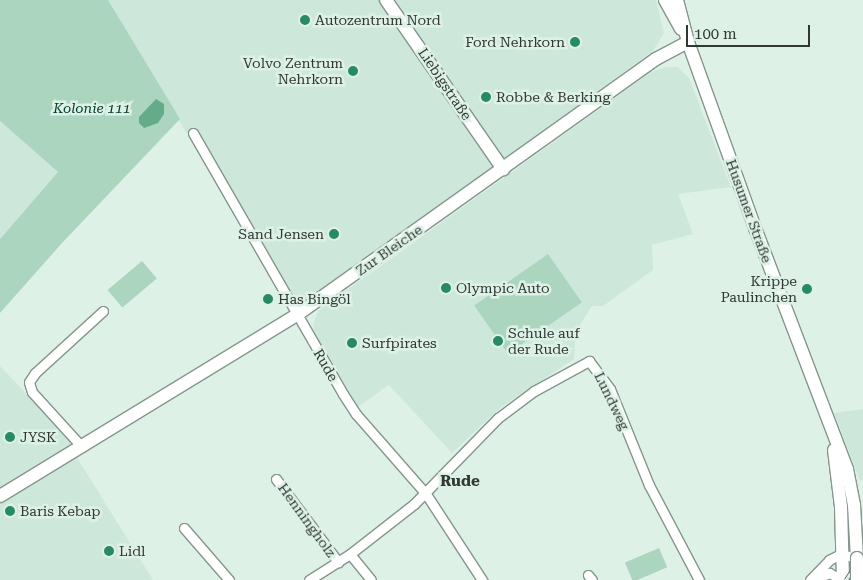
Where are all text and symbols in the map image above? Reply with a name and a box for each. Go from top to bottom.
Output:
place label: Autozentrum Nord [315,12,441,28]
marker: Autozentrum Nord [299,14,311,26]
scale bar [688,15,812,47]
text: 100 m [694,25,737,43]
place label: Ford Nehrkorn [465,34,565,50]
marker: Ford Nehrkorn [569,36,581,48]
street label: Liebigstraße [415,45,475,123]
place label: Volvo Zentrum Nehrkorn [243,55,343,88]
marker: Volvo Zentrum Nehrkorn [347,65,359,77]
place label: Robbe & Berking [496,89,611,105]
marker: Robbe & Berking [480,91,492,103]
park label: Kolonie 111 [53,100,131,116]
street label: Husumer Straße [722,157,776,265]
street label: Zur Bleiche [353,221,425,279]
place label: Sand Jensen [238,226,324,242]
marker: Sand Jensen [328,228,340,240]
place label: Krippe Paulinchen [721,273,797,306]
place label: Olympic Auto [456,280,550,296]
marker: Olympic Auto [440,282,452,294]
marker: Krippe Paulinchen [801,283,813,295]
place label: Has Bingöl [278,291,351,307]
marker: Has Bingöl [262,293,274,305]
place label: Schule auf der Rude [508,325,580,358]
place label: Surfpirates [362,335,437,351]
marker: Schule auf der Rude [492,335,504,347]
marker: Surfpirates [346,337,358,349]
street label: Rude [310,346,342,384]
street label: Lundweg [591,369,633,433]
place label: JYSK [20,429,56,445]
marker: JYSK [4,431,16,443]
district label: Rude [440,473,480,491]
street label: Henningholz [275,480,339,560]
place label: Baris Kebap [20,503,100,519]
marker: Baris Kebap [4,505,16,517]
place label: Lidl [119,543,145,559]
marker: Lidl [103,545,115,557]

